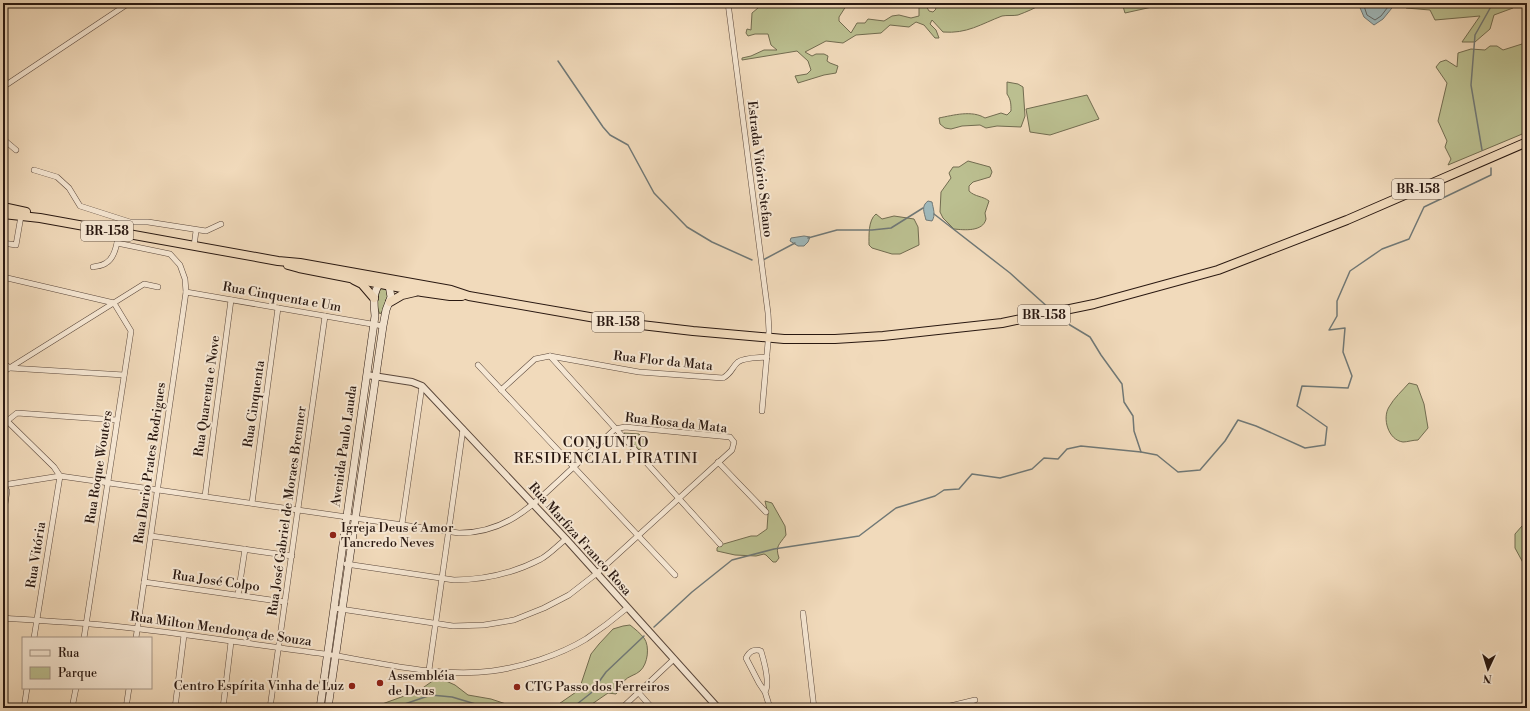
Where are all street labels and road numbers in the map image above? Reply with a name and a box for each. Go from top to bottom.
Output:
street label: Estrada Vitório Stefano [744,100,776,238]
road number: BR-158 [1392,179,1444,199]
road number: BR-158 [81,221,133,241]
street label: Rua Cinquenta e Um [221,279,343,315]
road number: BR-158 [1018,305,1070,325]
road number: BR-158 [592,312,644,332]
street label: Rua Quarenta e Nove [191,334,223,458]
street label: Rua Flor da Mata [613,348,714,374]
street label: Rua Cinquenta [240,359,268,449]
street label: Rua Dario Prates Rodrigues [131,381,169,545]
street label: Avenida Paulo Lauda [327,384,360,509]
street label: Rua José Gabriel de Moraes Brenner [264,405,310,617]
street label: Rua Roque Wouters [82,409,116,525]
street label: Rua Rosa da Mata [624,410,728,436]
street label: Rua Marfiza Franco Rosa [525,479,635,599]
street label: Rua Vitória [23,520,49,589]
street label: Rua José Colpo [171,567,261,595]
street label: Rua Milton Mendonça de Souza [129,608,313,650]

